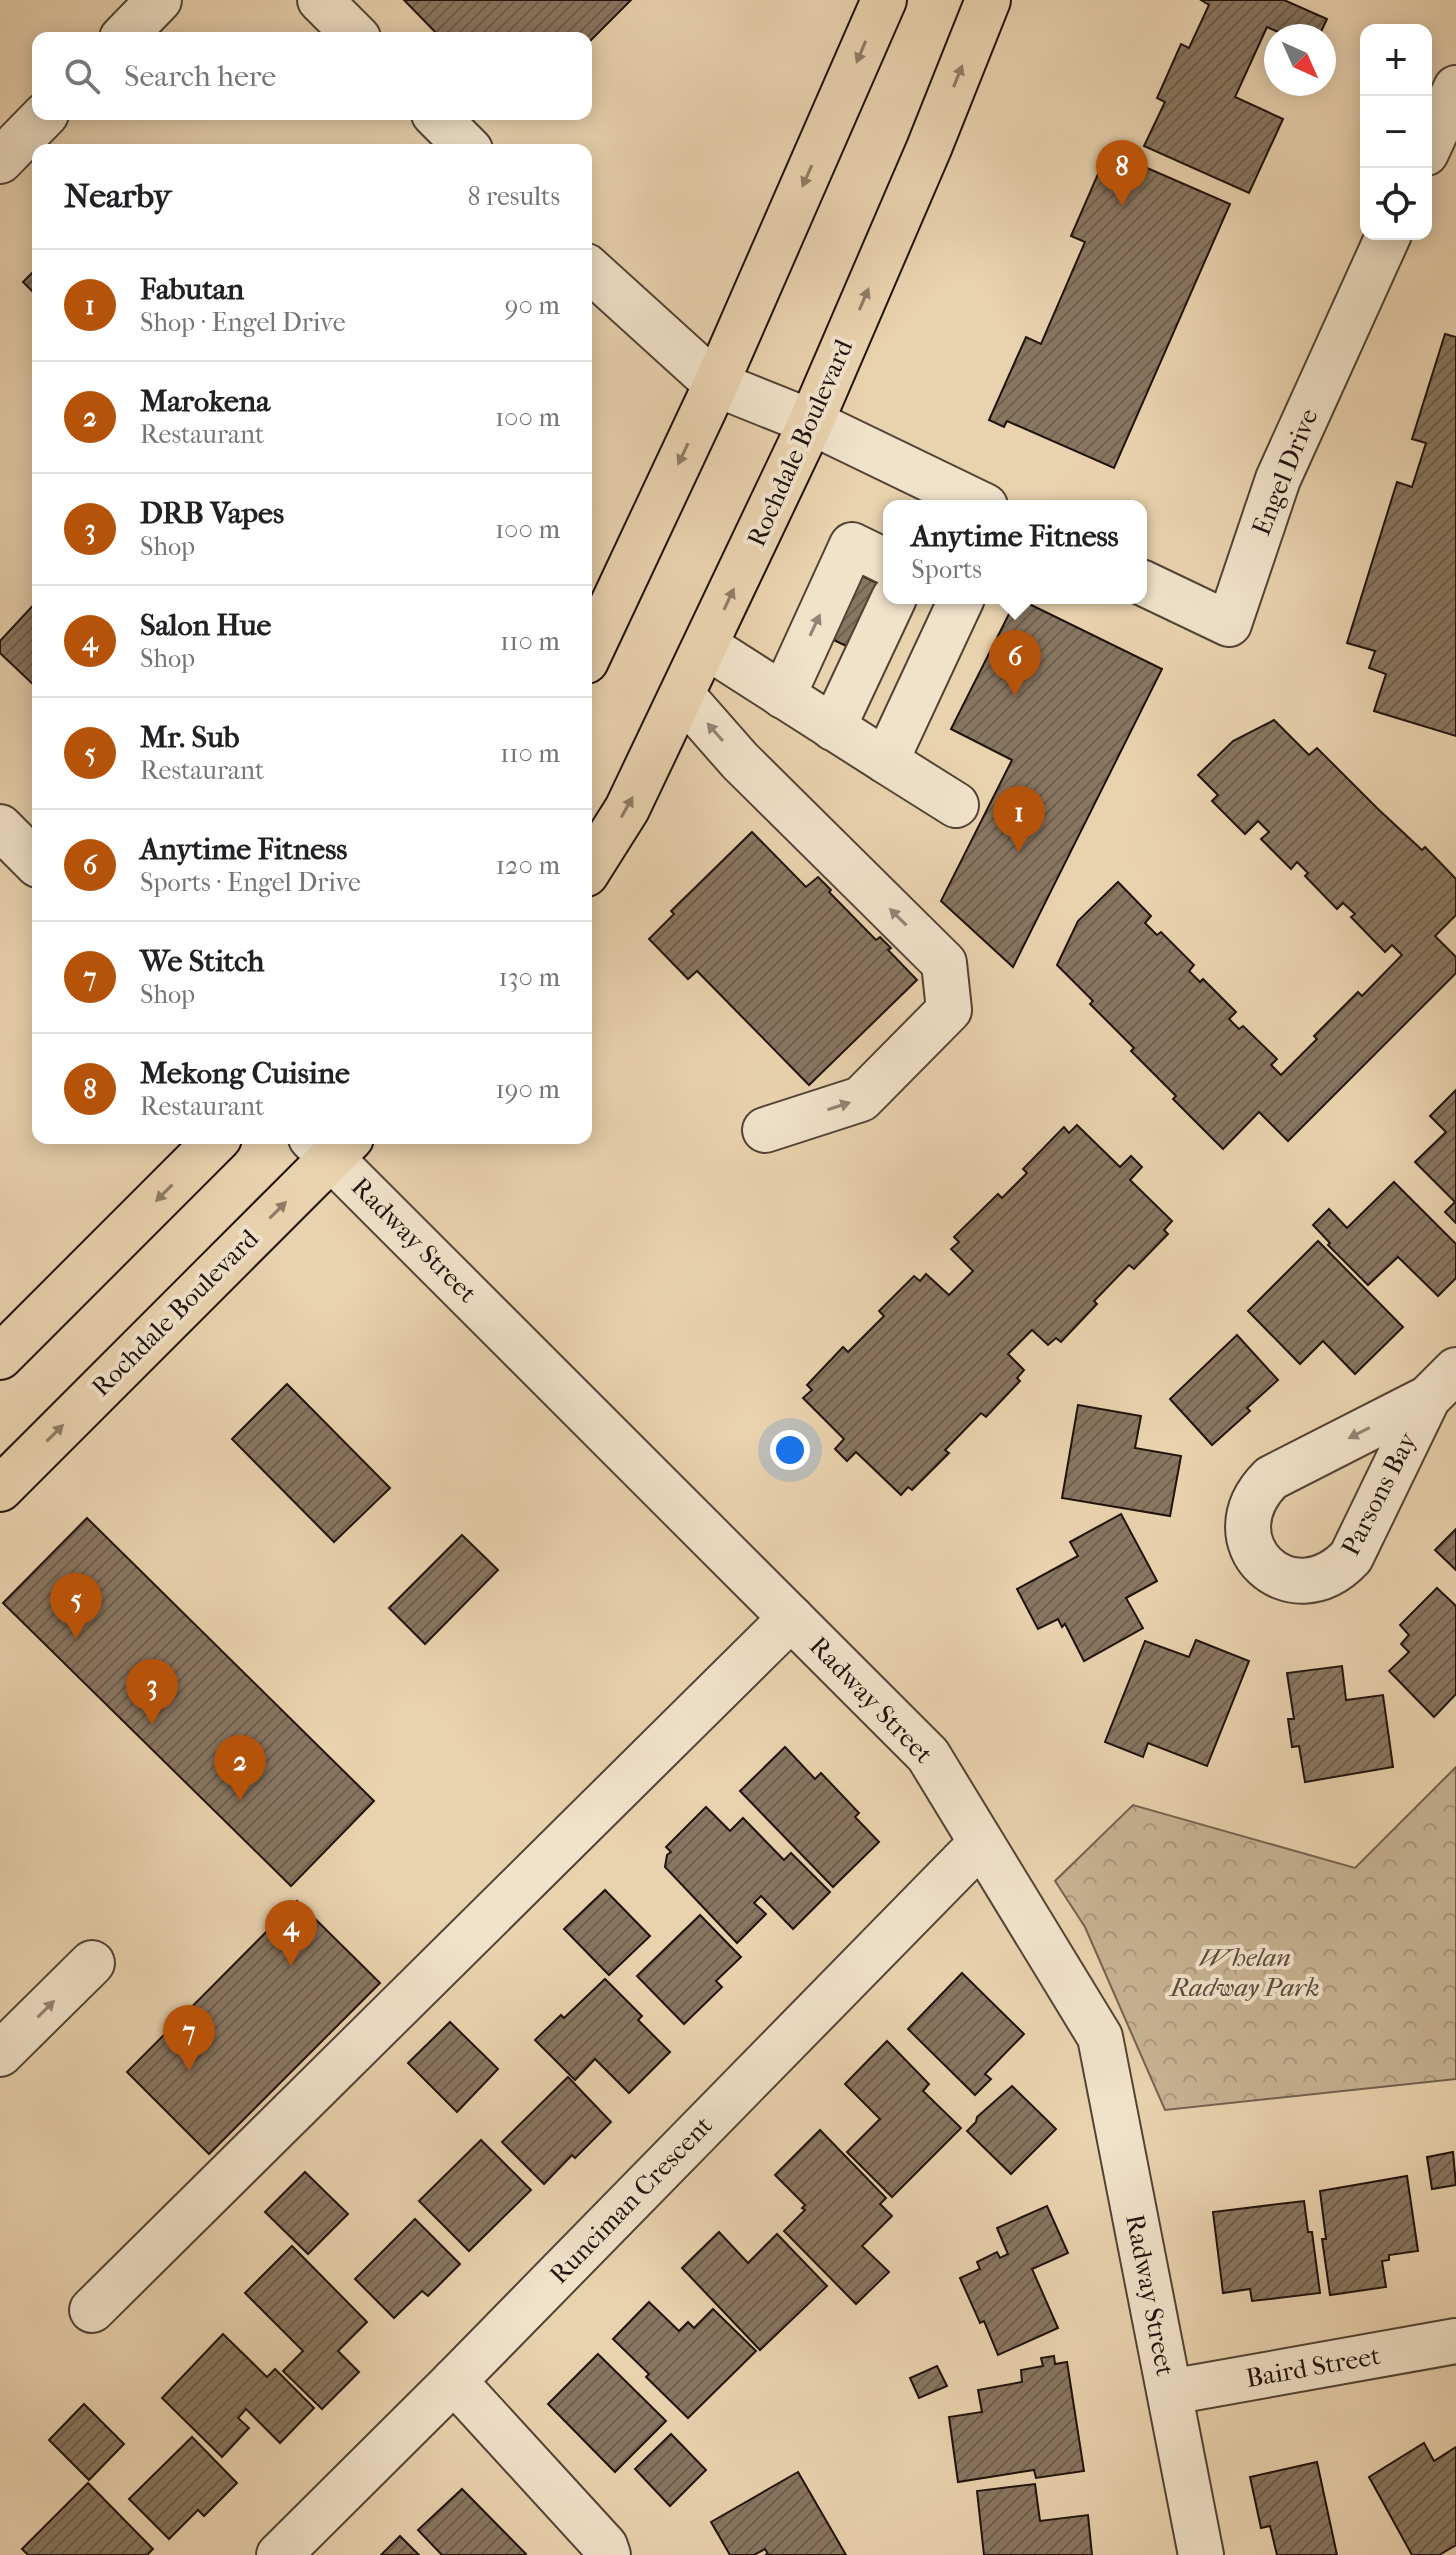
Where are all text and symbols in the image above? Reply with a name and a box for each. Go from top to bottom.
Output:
north arrow [1264,24,1336,96]
map controls [1360,24,1432,240]
button: + [1360,24,1432,96]
search box [32,32,592,120]
one-way arrow [855,41,868,64]
icon: search [60,54,104,98]
text: Search here [124,59,276,94]
one-way arrow [952,64,965,88]
button: − [1360,96,1432,168]
pin: 8 [1096,140,1148,206]
one-way arrow [801,164,814,188]
button: locate [1360,168,1432,240]
text: Nearby [64,176,171,216]
text: 8 results [467,181,560,212]
text: Fabutan [140,272,244,307]
one-way arrow [858,287,871,311]
text: 1 [85,290,95,321]
text: 90 m [505,290,560,321]
text: Shop · Engel Drive [140,307,346,338]
street label: Rochdale Boulevard [740,334,860,551]
text: Marokena [140,384,270,419]
text: 2 [83,402,97,433]
text: 100 m [495,402,560,433]
street label: Engel Drive [1246,404,1324,540]
text: Restaurant [140,419,264,450]
one-way arrow [676,442,690,466]
text: DRB Vapes [140,496,284,531]
popup [883,500,1147,604]
text: 3 [85,514,95,545]
text: 100 m [495,514,560,545]
text: Anytime Fitness [911,519,1119,554]
text: Shop [140,531,195,562]
text: Sports [911,554,982,585]
one-way arrow [722,588,735,611]
text: Salon Hue [140,608,271,643]
one-way arrow [809,613,822,636]
text: 4 [82,626,98,657]
text: 110 m [500,626,560,657]
pin: 6 [989,630,1041,696]
text: Shop [140,643,195,674]
text: Mr. Sub [140,720,239,755]
one-way arrow [707,723,724,743]
text: 5 [84,738,96,769]
text: 110 m [500,738,560,769]
text: Restaurant [140,755,264,786]
pin: 1 [993,786,1045,852]
one-way arrow [620,796,634,819]
text: Anytime Fitness [140,832,347,867]
text: 6 [83,850,97,881]
text: 120 m [496,850,560,881]
text: Sports · Engel Drive [140,867,361,898]
one-way arrow [889,909,908,927]
text: We Stitch [140,944,264,979]
text: 7 [84,962,96,993]
text: 130 m [499,962,560,993]
text: Shop [140,979,195,1010]
text: Mekong Cuisine [140,1056,350,1091]
text: 8 [83,1074,97,1105]
text: 190 m [496,1074,560,1105]
text: Restaurant [140,1091,264,1122]
one-way arrow [827,1099,851,1111]
street label: Radway Street [345,1171,483,1309]
one-way arrow [155,1183,174,1202]
one-way arrow [268,1201,287,1220]
street label: Rochdale Boulevard [85,1223,265,1403]
one-way arrow [45,1424,64,1443]
street label: Parsons Bay [1335,1426,1424,1561]
one-way arrow [1348,1426,1370,1440]
your location [770,1430,810,1470]
pin: 5 [50,1573,102,1639]
street label: Radway Street [803,1630,940,1770]
pin: 3 [126,1659,178,1725]
pin: 2 [214,1735,266,1801]
pin: 4 [265,1900,317,1966]
park label: Whelan Radway Park [1168,1942,1320,2003]
one-way arrow [36,2000,55,2018]
pin: 7 [163,2005,215,2071]
street label: Runciman Crescent [543,2109,719,2290]
street label: Radway Street [1119,2212,1181,2379]
street label: Baird Street [1243,2340,1383,2394]

